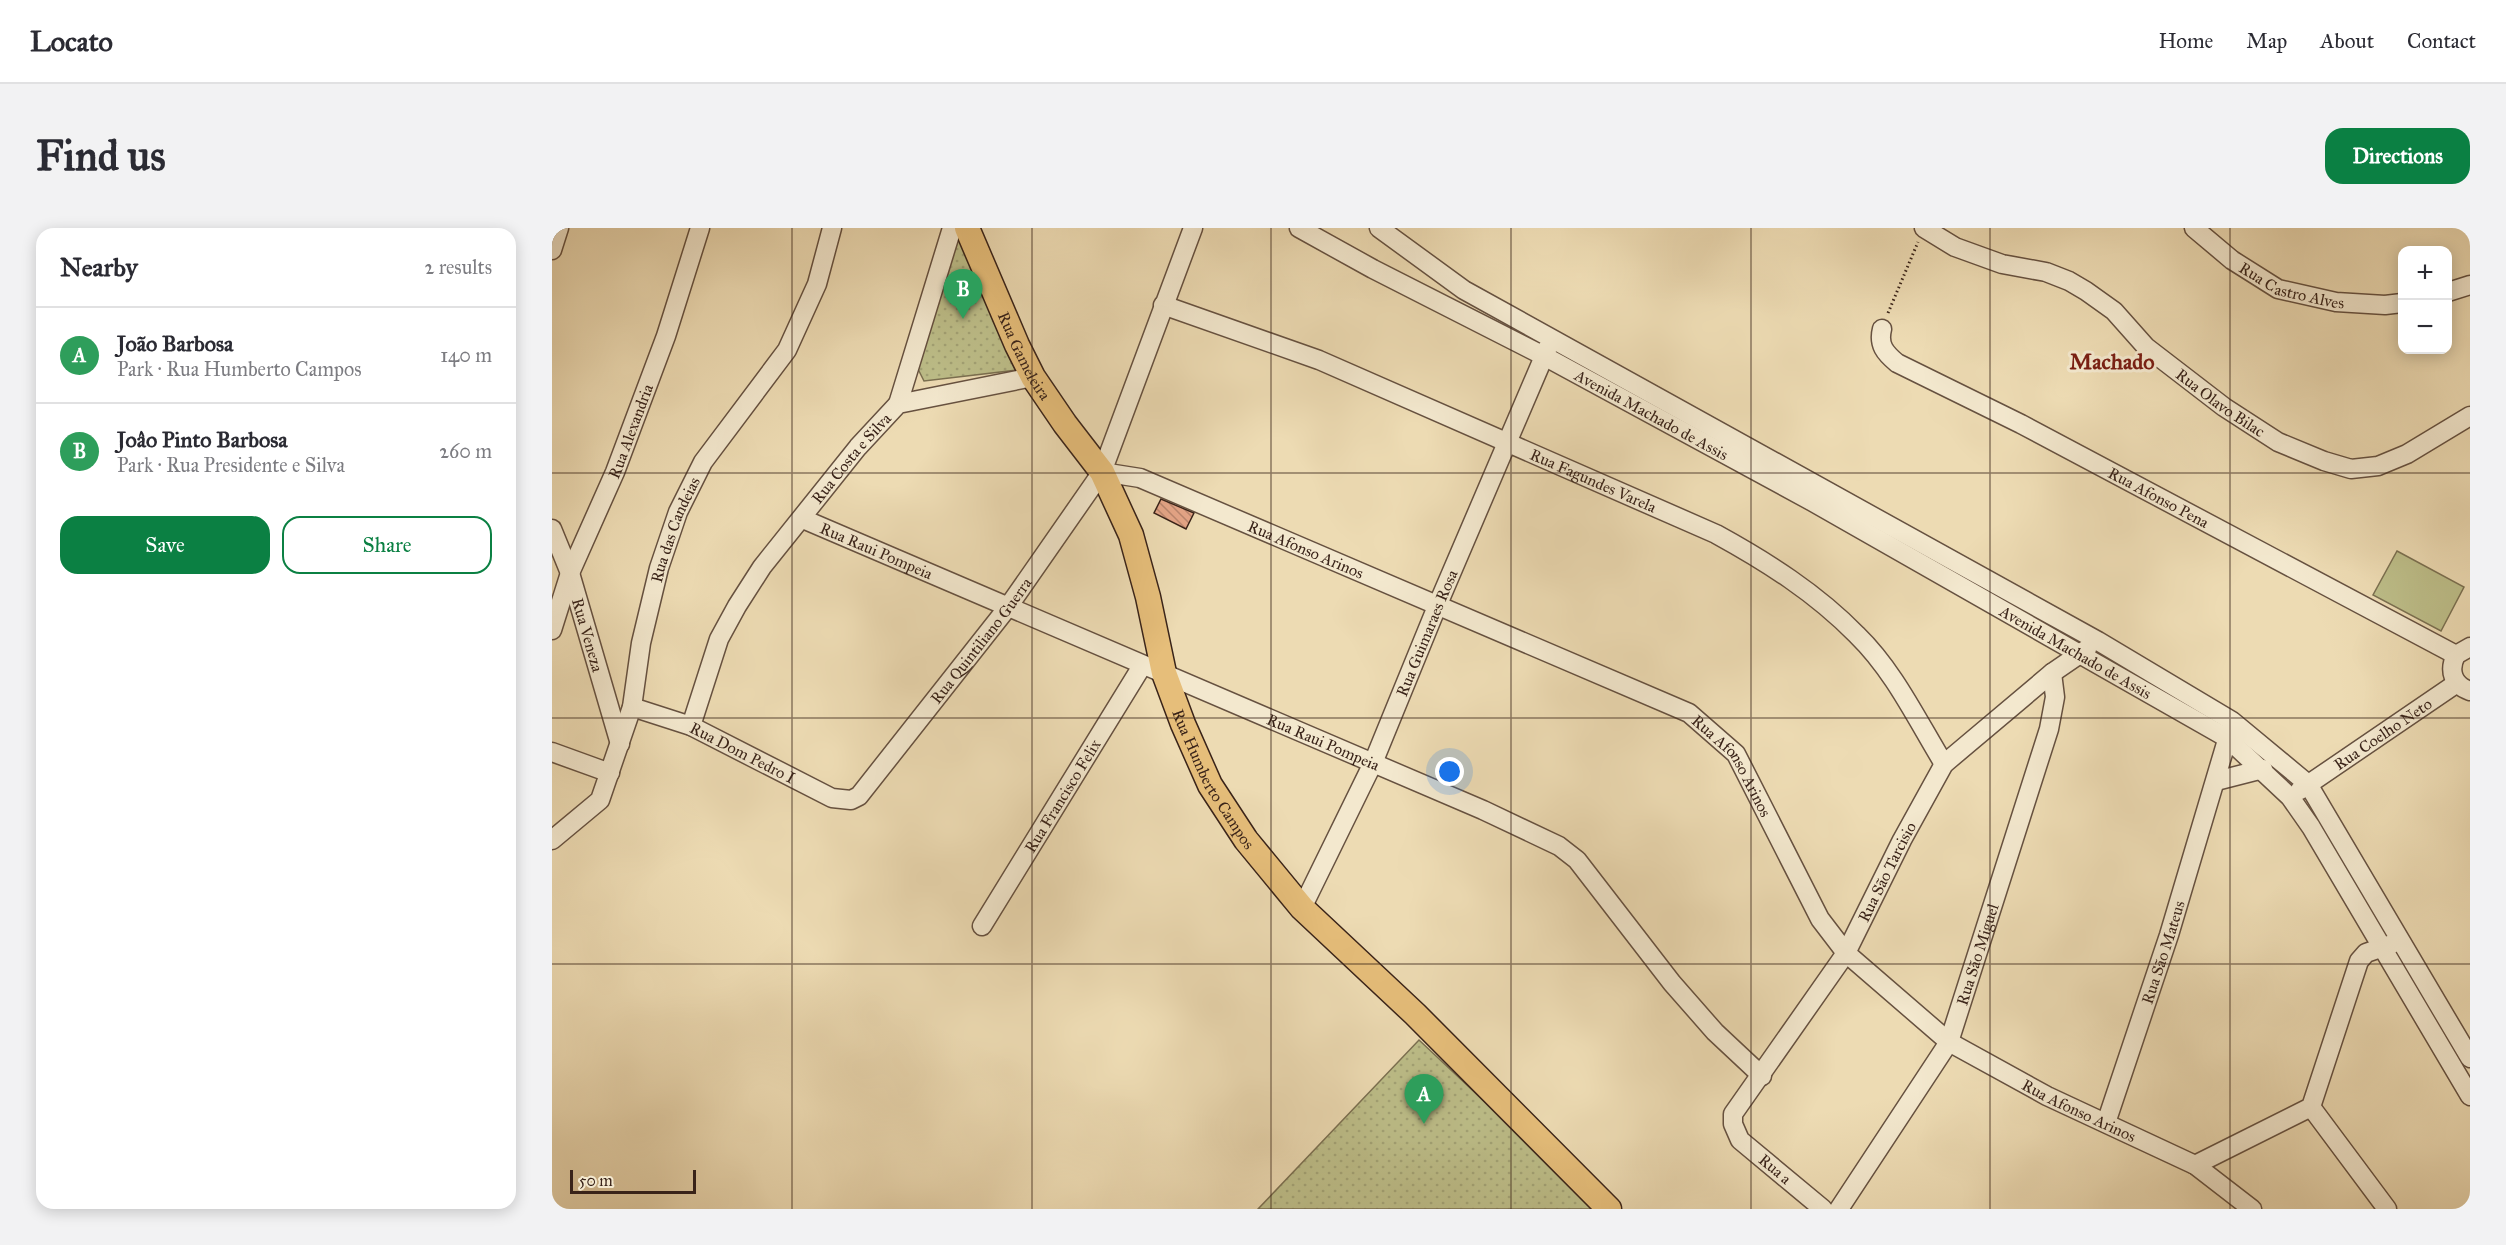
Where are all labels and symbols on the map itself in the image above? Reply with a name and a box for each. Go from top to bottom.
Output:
street label: Rua Castro Alves [2236,258,2345,312]
pin: B [944,270,982,319]
street label: Rua Gameleira [994,309,1055,403]
district label: Machado [2069,348,2155,375]
street label: Rua Olavo Bilac [2172,364,2269,441]
street label: Avenida Machado de Assis [1571,365,1732,464]
street label: Rua Alexandria [604,381,657,481]
street label: Rua Costa e Silva [807,409,895,507]
street label: Rua Fagundes Varela [1527,444,1660,516]
street label: Rua Afonso Pena [2105,463,2212,532]
street label: Rua das Candeias [646,473,704,584]
street label: Rua Afonso Arinos [1245,516,1367,582]
street label: Rua Raui Pompeia [817,518,936,583]
street label: Rua Guimaraes Rosa [1392,567,1461,699]
street label: Rua Quintiliano Guerra [926,573,1035,707]
street label: Rua Veneza [568,596,608,674]
street label: Avenida Machado de Assis [1996,601,2155,703]
street label: Rua Coelho Neto [2330,694,2435,774]
street label: Rua Humberto Campos [1169,706,1259,853]
street label: Rua Raui Pompeia [1264,709,1383,774]
street label: Rua Afonso Arinos [1688,711,1776,820]
street label: Rua Dom Pedro I [687,718,799,787]
street label: Rua Francisco Felix [1020,736,1104,856]
your location [1435,757,1464,786]
street label: Rua São Tarcisio [1853,818,1920,925]
street label: Rua São Mateus [2137,898,2188,1006]
street label: Rua São Miguel [1952,901,2002,1007]
pin: A [1404,1074,1444,1124]
street label: Rua Afonso Arinos [2019,1075,2139,1146]
street label: Rua a [1755,1150,1795,1188]
scale bar [570,1167,696,1194]

